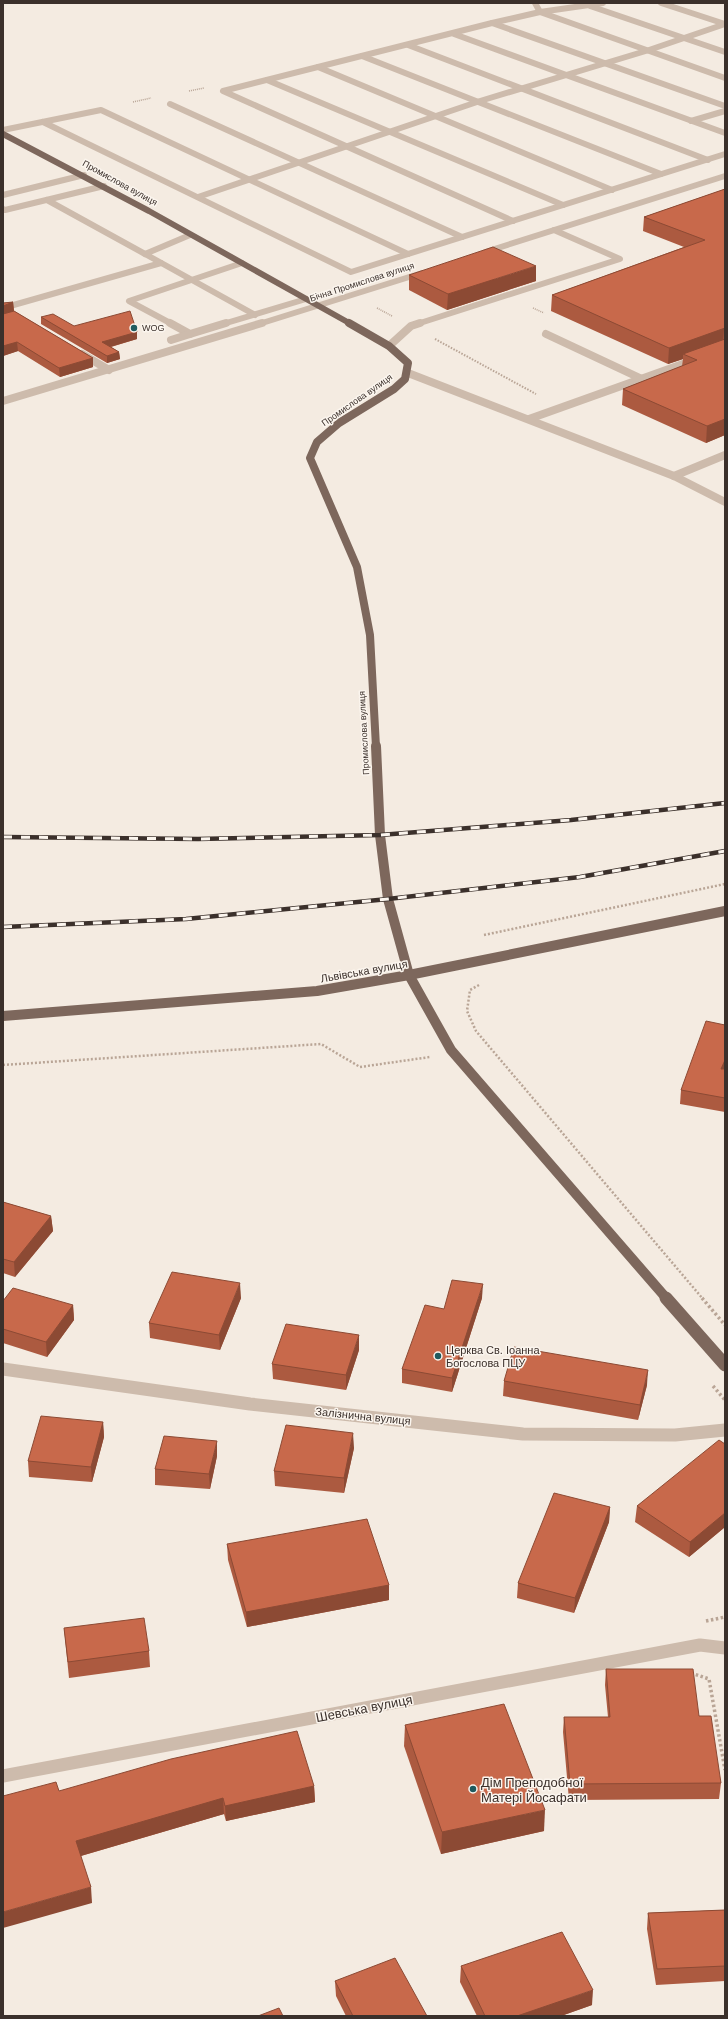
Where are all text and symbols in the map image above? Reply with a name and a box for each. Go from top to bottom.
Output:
street label: Промислова вулиця [81,158,159,208]
street label: Бічна Промислова вулиця [309,260,415,304]
marker: WOG [129,323,139,333]
place label: WOG [142,323,165,333]
street label: Промислова вулиця [320,372,394,428]
street label: Промислова вулиця [357,691,371,775]
street label: Львівська вулиця [320,957,408,985]
place label: Церква Св. Іоанна Богослова ПЦУ [446,1344,540,1369]
marker: Церква Св. Іоанна Богослова ПЦУ [433,1351,443,1361]
street label: Залізнична вулиця [315,1405,411,1427]
street label: Шевська вулиця [314,1692,414,1725]
place label: Дім Преподобної Матері Йосафати [481,1775,587,1805]
marker: Дім Преподобної Матері Йосафати [468,1784,478,1794]

